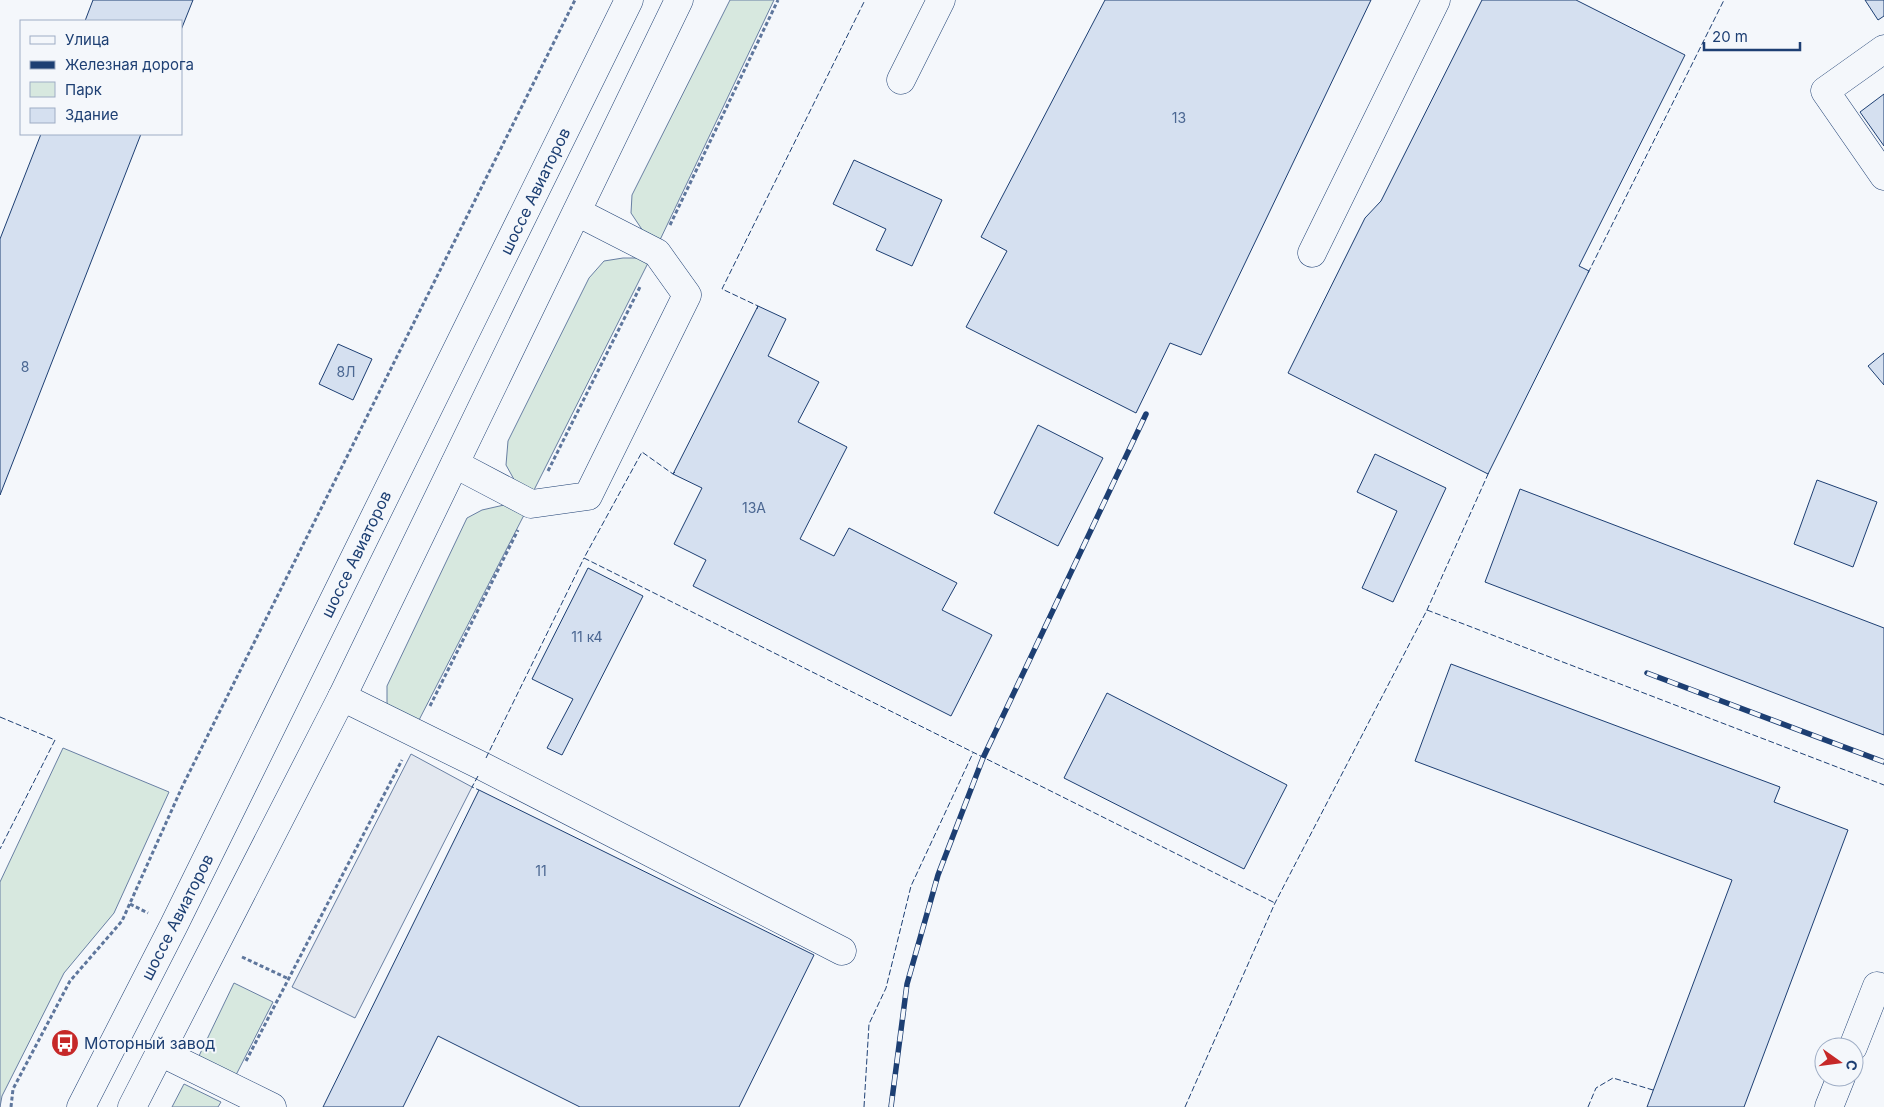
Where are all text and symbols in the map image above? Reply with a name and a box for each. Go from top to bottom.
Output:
legend [20,20,182,135]
scale bar [1704,20,1800,52]
text: 20 m [1712,27,1748,46]
text: Улица [65,30,109,49]
text: Железная дорога [65,55,194,74]
text: Парк [65,80,102,99]
text: Здание [65,105,119,124]
house number: 13 [1172,109,1186,126]
street label: шоссе Авиаторов [496,124,574,258]
house number: 8 [21,358,29,375]
house number: 8Л [336,363,356,380]
street label: шоссе Авиаторов [317,487,395,621]
house number: 13А [742,499,766,516]
house number: 11 к4 [571,628,603,645]
street label: шоссе Авиаторов [137,851,217,983]
house number: 11 [535,862,547,879]
bus stop icon: Моторный завод [50,1028,80,1058]
place label: Моторный завод [84,1033,215,1053]
north arrow [1814,1037,1864,1087]
text: С [1843,1058,1862,1072]

